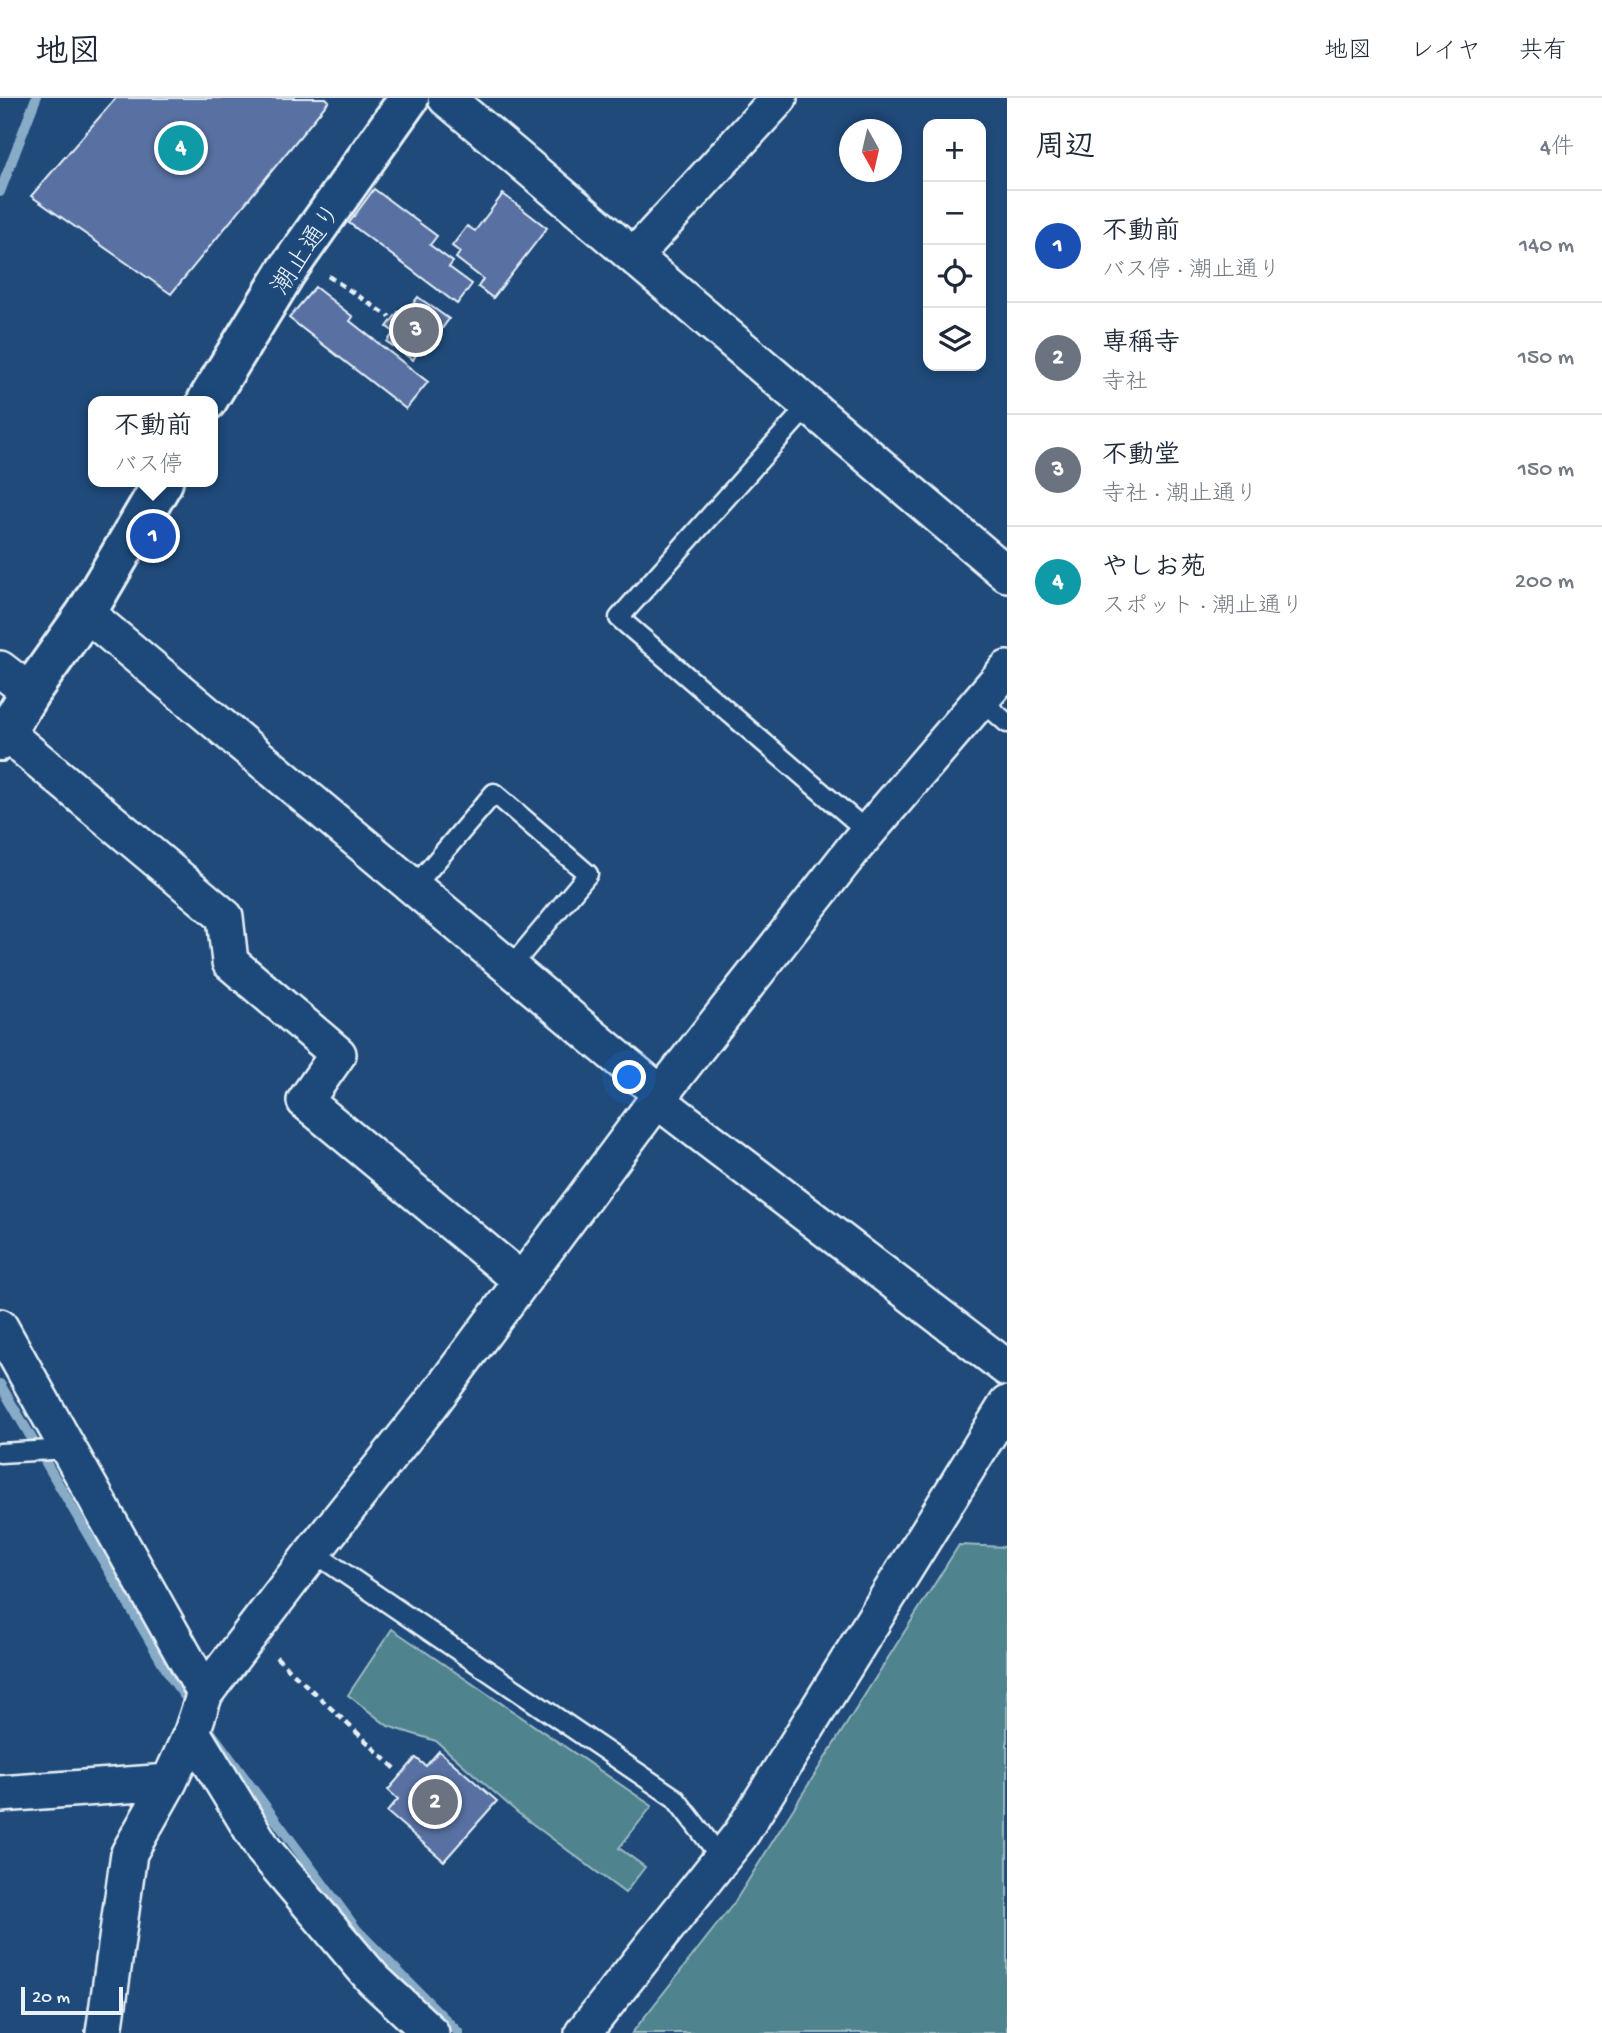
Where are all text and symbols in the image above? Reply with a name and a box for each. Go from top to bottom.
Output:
text: 地図 [35,36,101,74]
text: 地図 [1324,38,1372,67]
text: レイヤ [1410,38,1481,67]
text: 共有 [1519,38,1567,67]
north arrow [839,119,902,182]
map controls [923,119,986,371]
button: + [923,119,986,182]
pin: 4 [158,122,204,174]
text: 周辺 [1035,132,1095,167]
text: 4件 [1540,135,1574,162]
button: − [923,182,986,245]
street label: 潮止通り [266,198,351,302]
text: 不動前 [1102,218,1180,249]
text: 1 [1053,233,1063,260]
text: 140 m [1519,233,1574,260]
button: locate [923,245,986,308]
text: バス停 · 潮止通り [1102,258,1281,285]
pin: 3 [393,304,439,356]
button: layers [923,308,986,371]
text: 専稱寺 [1102,330,1180,361]
text: 2 [1052,345,1064,372]
text: 150 m [1518,345,1574,372]
text: 寺社 [1102,370,1148,397]
popup [88,396,218,487]
text: 不動前 [114,413,192,444]
text: 不動堂 [1102,442,1180,473]
text: バス停 [114,453,183,480]
text: 3 [1052,457,1064,484]
text: 150 m [1518,457,1574,484]
text: 寺社 · 潮止通り [1102,482,1258,509]
pin: 1 [130,510,176,562]
text: やしお苑 [1102,554,1206,585]
text: 4 [1053,569,1063,596]
text: 200 m [1515,569,1574,596]
text: スポット · 潮止通り [1102,594,1304,621]
your location [612,1060,646,1094]
pin: 2 [412,1776,458,1828]
scale bar [21,1984,122,2016]
text: 20 m [32,1987,70,2010]

